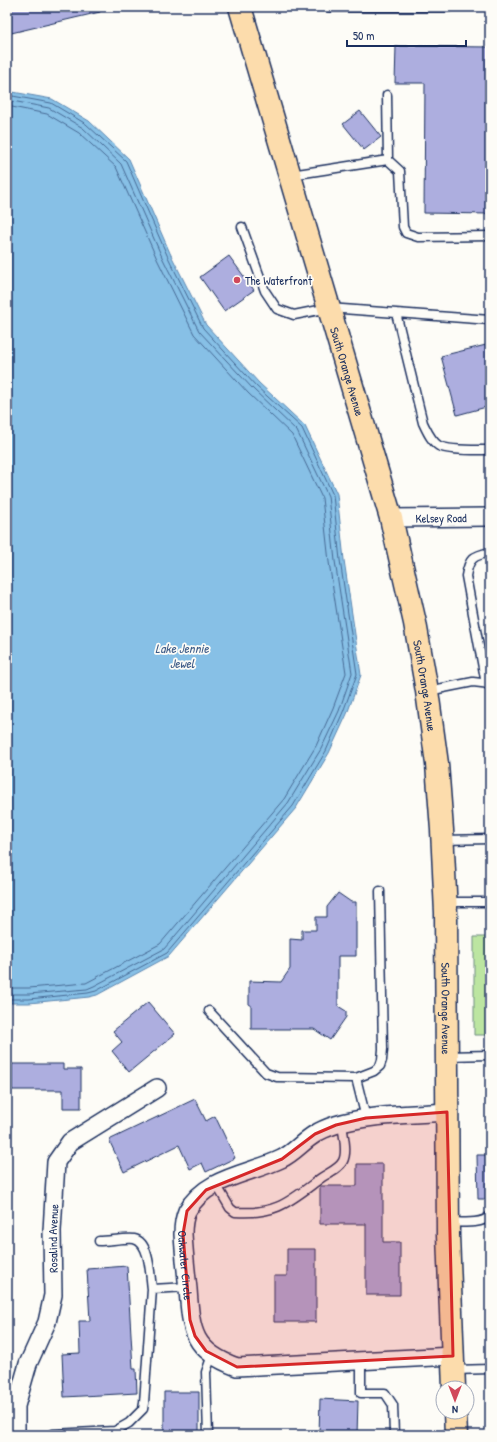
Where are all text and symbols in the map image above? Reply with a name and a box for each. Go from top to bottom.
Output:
scale bar [347,22,466,48]
text: 50 m [353,27,374,44]
place label: The Waterfront [245,272,313,289]
marker: The Waterfront [232,275,242,285]
street label: South Orange Avenue [327,325,369,418]
street label: Kelsey Road [415,509,467,526]
water label: Lake Jennie Jewel [155,639,209,672]
street label: South Orange Avenue [410,639,441,732]
street label: South Orange Avenue [438,962,455,1055]
street label: Rosalind Avenue [43,1203,62,1273]
street label: Oakwater Circle [174,1231,197,1301]
north arrow [435,1380,475,1420]
text: N [452,1403,458,1417]

